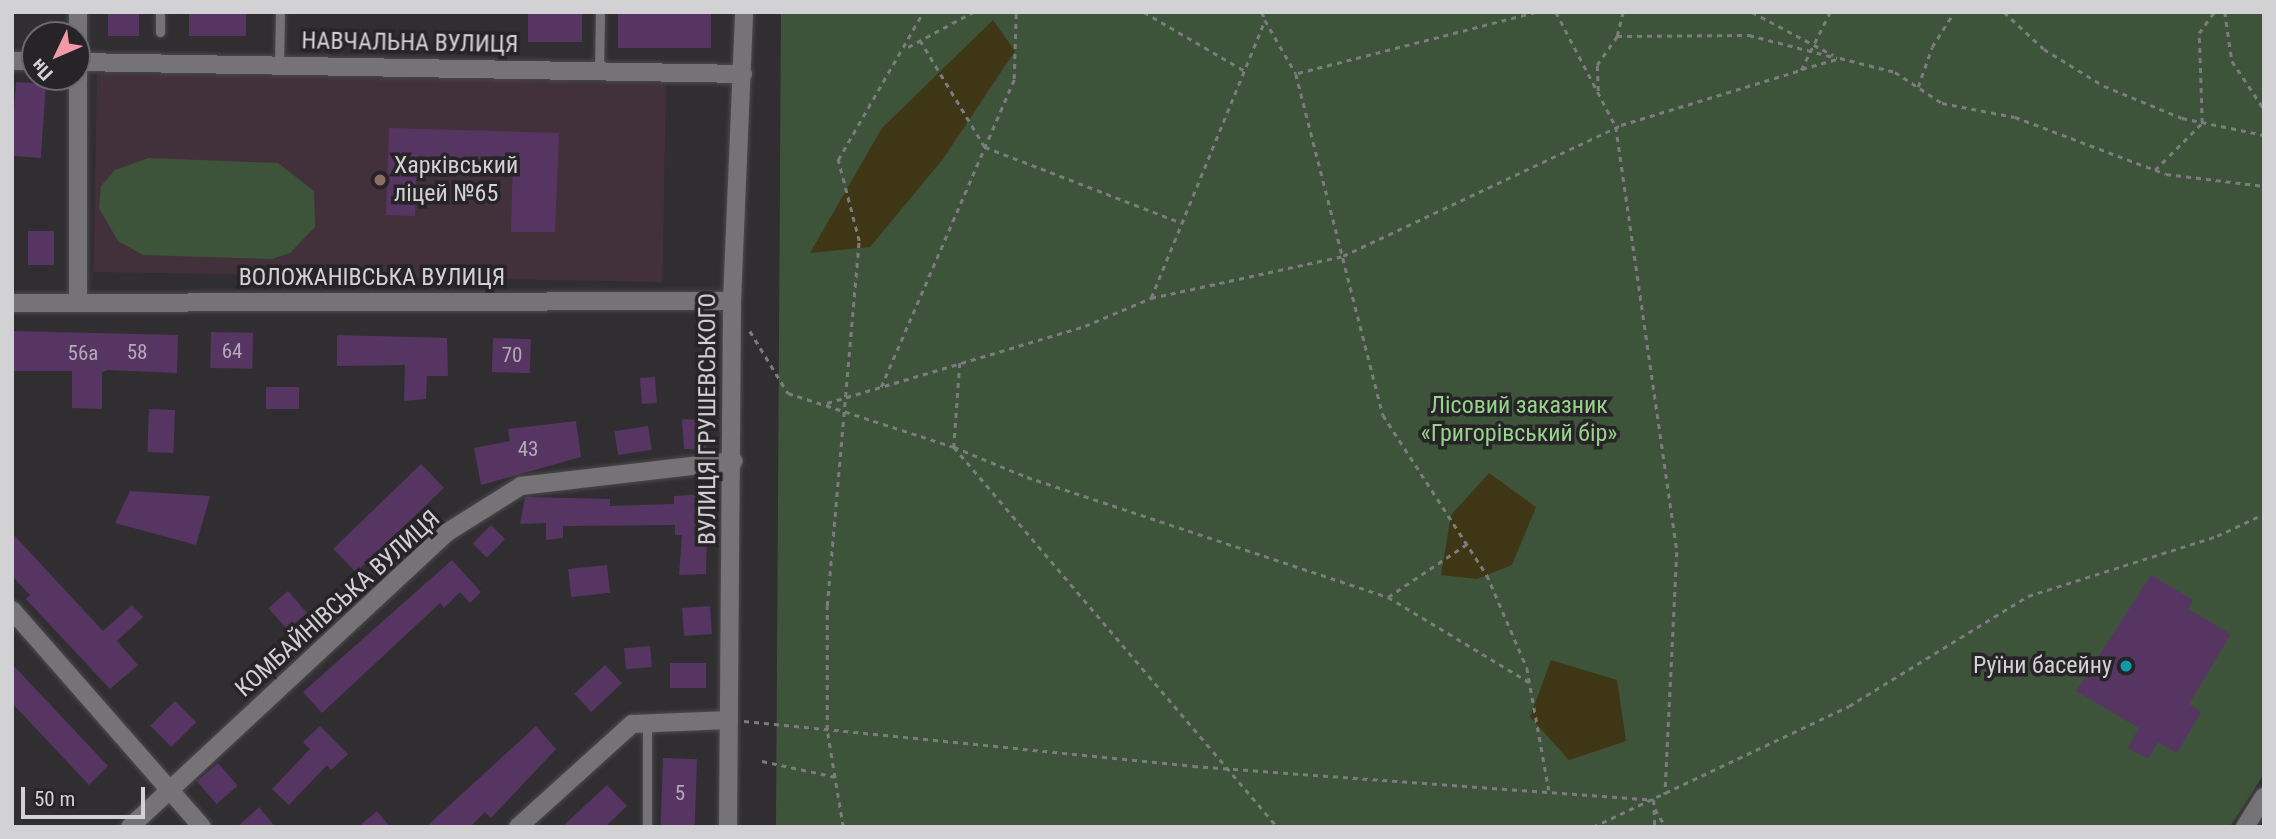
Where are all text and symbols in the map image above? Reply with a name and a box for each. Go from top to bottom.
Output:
north arrow [21,21,91,91]
street label: НАВЧАЛЬНА ВУЛИЦЯ [301,27,519,59]
text: Пн [26,54,58,85]
place label: Харківський ліцей №65 [394,152,518,208]
marker: Харківський ліцей №65 [372,172,388,188]
street label: ВОЛОЖАНІВСЬКА ВУЛИЦЯ [239,264,505,292]
street label: ВУЛИЦЯ ГРУШЕВСЬКОГО [694,293,722,545]
house number: 64 [222,338,242,364]
house number: 58 [127,339,147,365]
house number: 56а [68,340,98,366]
house number: 70 [502,342,522,368]
park label: Лісовий заказник «Григорівський бір» [1421,392,1617,448]
house number: 43 [518,436,538,462]
street label: КОМБАЙНІВСЬКА ВУЛИЦЯ [230,505,446,703]
place label: Руїни басейну [1973,652,2112,680]
marker: Руїни басейну [2118,658,2134,674]
scale bar [24,772,149,816]
house number: 5 [675,780,685,806]
text: 50 m [34,787,75,811]

